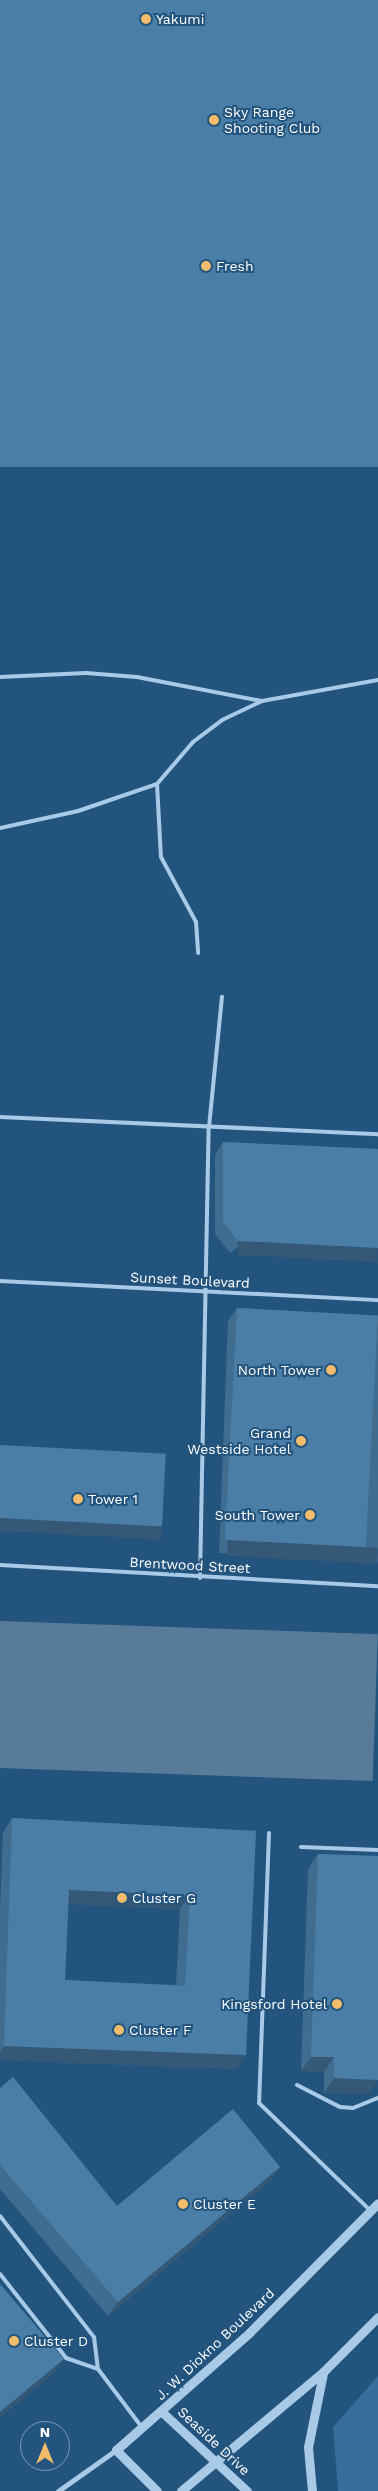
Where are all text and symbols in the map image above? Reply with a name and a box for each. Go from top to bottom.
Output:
place label: Yakumi [156,11,204,27]
marker: Yakumi [140,13,152,25]
place label: Sky Range Shooting Club [224,104,320,136]
marker: Sky Range Shooting Club [208,114,220,126]
place label: Fresh [216,258,254,274]
marker: Fresh [200,260,212,272]
street label: Sunset Boulevard [130,1268,250,1292]
place label: North Tower [237,1362,321,1378]
marker: North Tower [325,1364,337,1376]
place label: Grand Westside Hotel [187,1425,291,1458]
marker: Grand Westside Hotel [295,1435,307,1447]
place label: Tower 1 [88,1491,139,1507]
marker: Tower 1 [72,1493,84,1505]
place label: South Tower [214,1507,300,1523]
marker: South Tower [304,1509,316,1521]
street label: Brentwood Street [129,1553,251,1577]
place label: Cluster G [132,1890,196,1906]
marker: Cluster G [116,1892,128,1904]
place label: Kingsford Hotel [221,1996,327,2012]
marker: Kingsford Hotel [331,1998,343,2010]
place label: Cluster F [129,2022,192,2038]
marker: Cluster F [113,2024,125,2036]
place label: Cluster E [193,2196,256,2212]
marker: Cluster E [177,2198,189,2210]
street label: J. W. Diokno Boulevard [152,2284,278,2404]
place label: Cluster D [24,2333,88,2349]
marker: Cluster D [8,2335,20,2347]
street label: Seaside Drive [174,2403,254,2479]
north arrow [20,2421,70,2471]
text: N [40,2424,50,2440]

